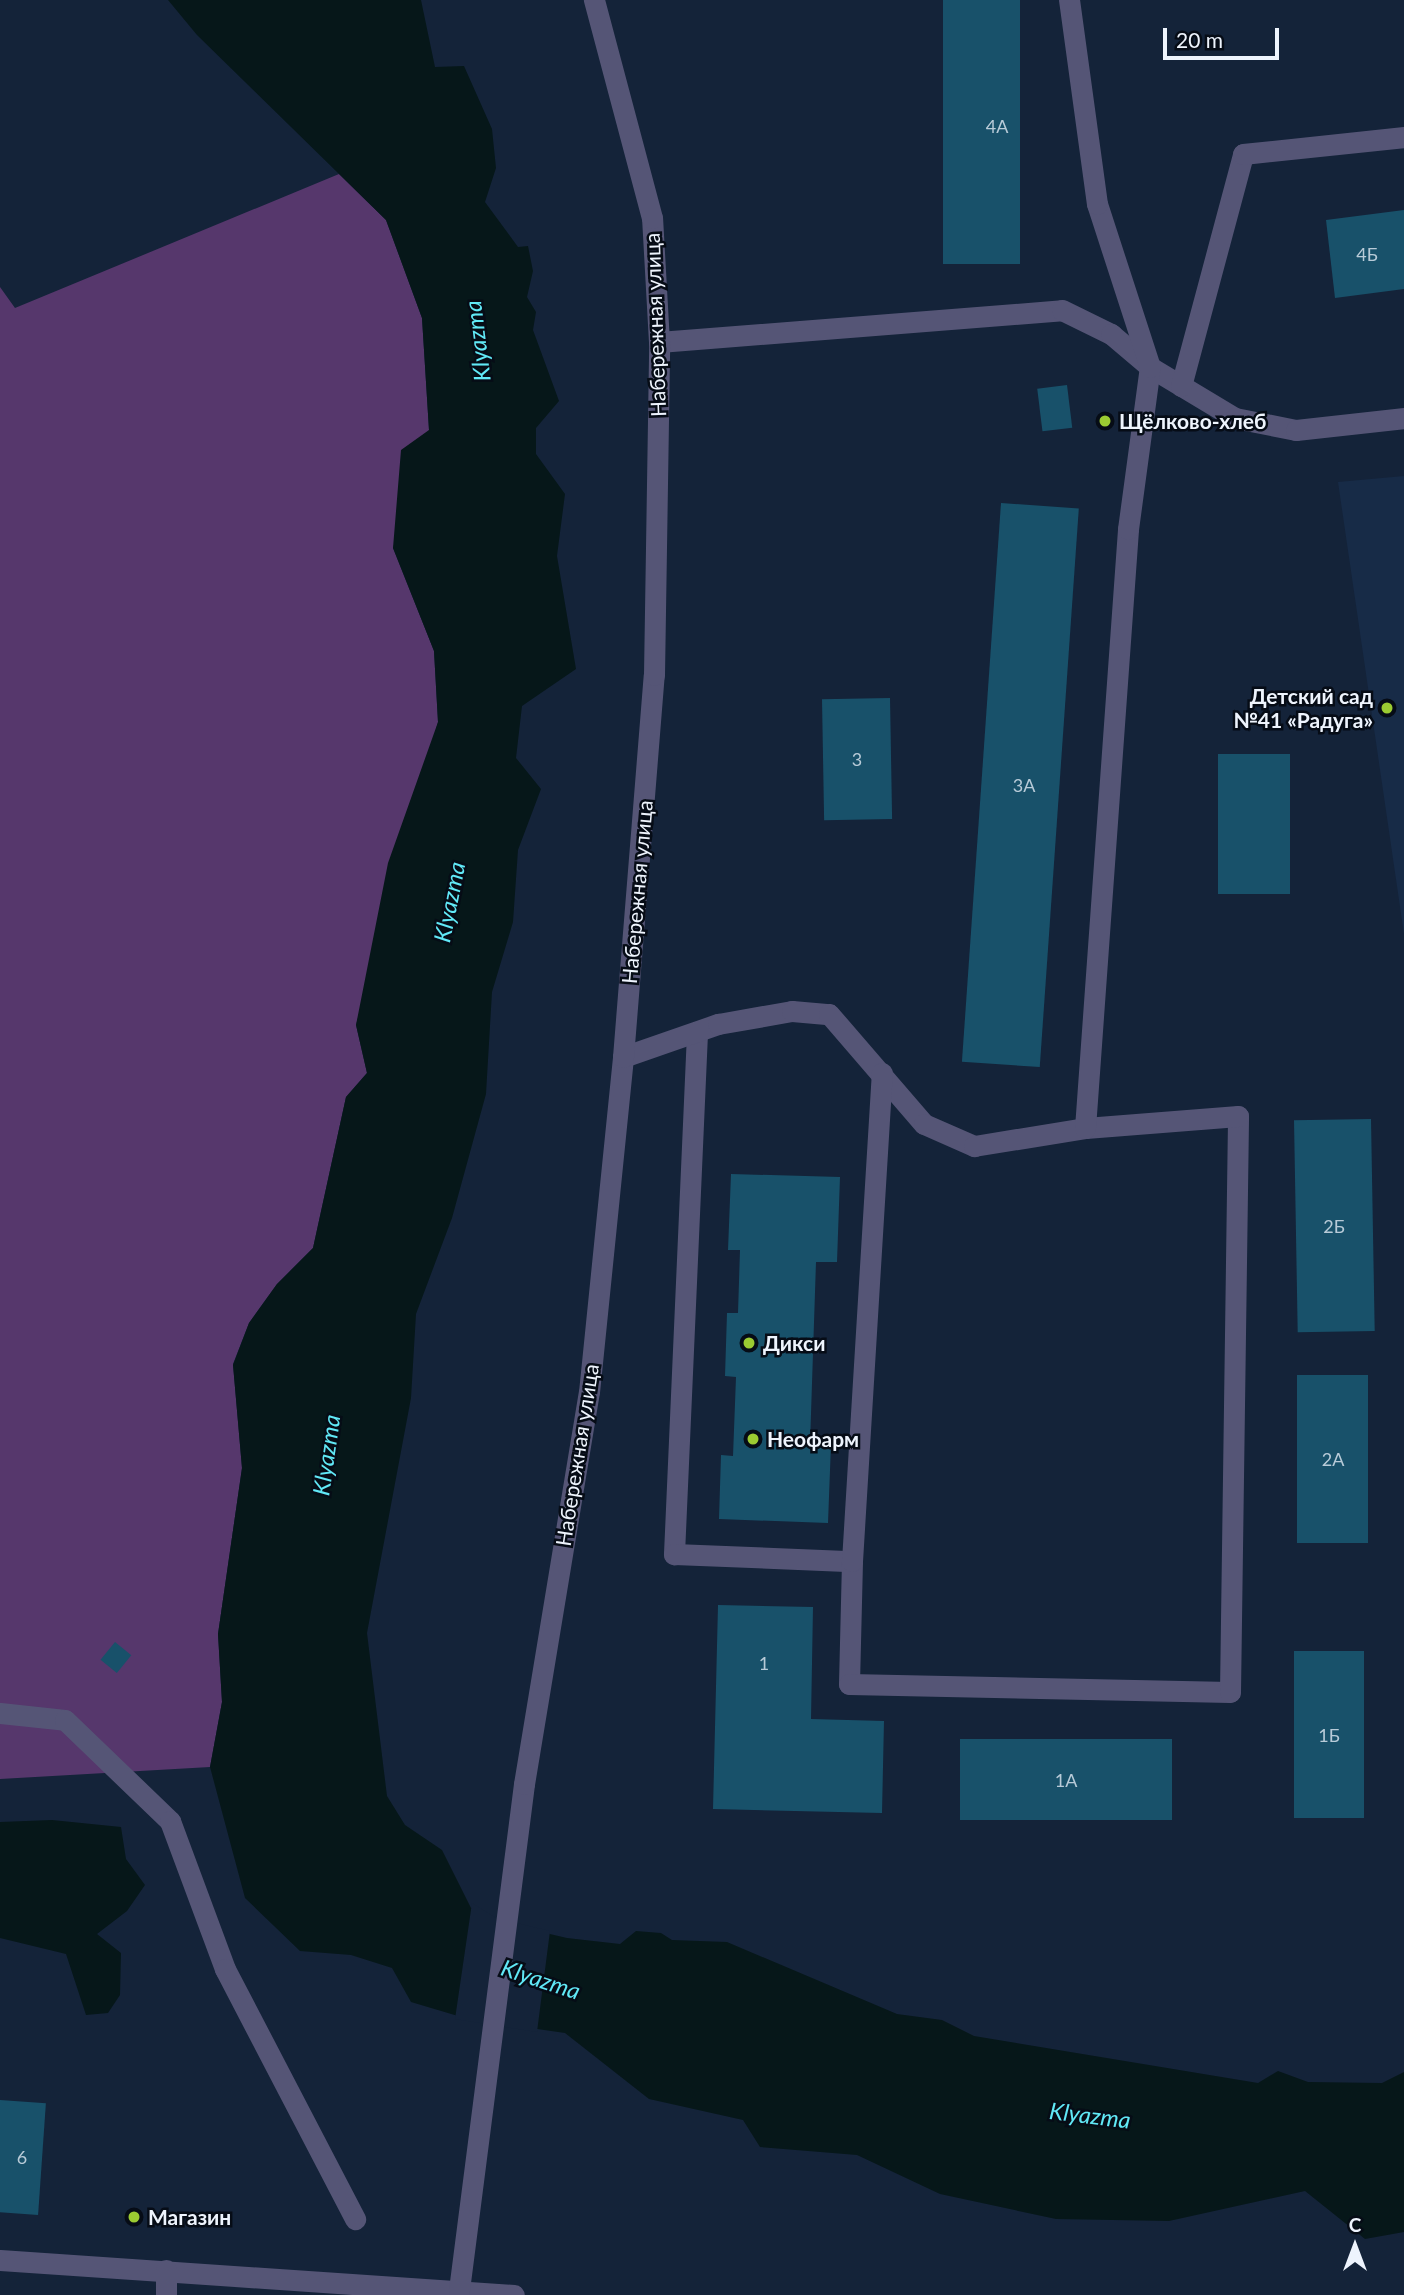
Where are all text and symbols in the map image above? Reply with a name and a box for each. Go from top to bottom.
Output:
scale bar [1166,14,1282,58]
text: 20 m [1176,27,1223,52]
house number: 4А [986,115,1008,137]
street label: Набережная улица [639,233,671,417]
house number: 4Б [1356,243,1378,265]
water label: Klyazma [458,299,496,383]
place label: Щёлково-хлеб [1119,408,1266,434]
marker: Щёлково-хлеб [1097,413,1113,429]
place label: Детский сад №41 «Радуга» [1233,683,1373,733]
marker: Детский сад №41 «Радуга» [1379,700,1395,716]
house number: 3 [852,748,862,770]
house number: 3А [1013,774,1035,796]
street label: Набережная улица [616,799,658,985]
water label: Klyazma [428,859,470,945]
house number: 2Б [1323,1215,1345,1237]
place label: Дикси [763,1330,825,1356]
marker: Дикси [741,1335,757,1351]
street label: Набережная улица [550,1362,604,1548]
water label: Klyazma [307,1413,345,1497]
place label: Неофарм [767,1426,859,1452]
marker: Неофарм [745,1431,761,1447]
house number: 2А [1322,1448,1344,1470]
house number: 1 [759,1652,769,1674]
house number: 1Б [1318,1724,1340,1746]
house number: 1А [1055,1769,1077,1791]
water label: Klyazma [498,1953,584,2005]
water label: Klyazma [1048,2096,1132,2134]
house number: 6 [17,2146,27,2168]
place label: Магазин [148,2204,231,2230]
marker: Магазин [126,2209,142,2225]
north arrow [1320,2211,1390,2281]
text: С [1349,2213,1361,2236]

